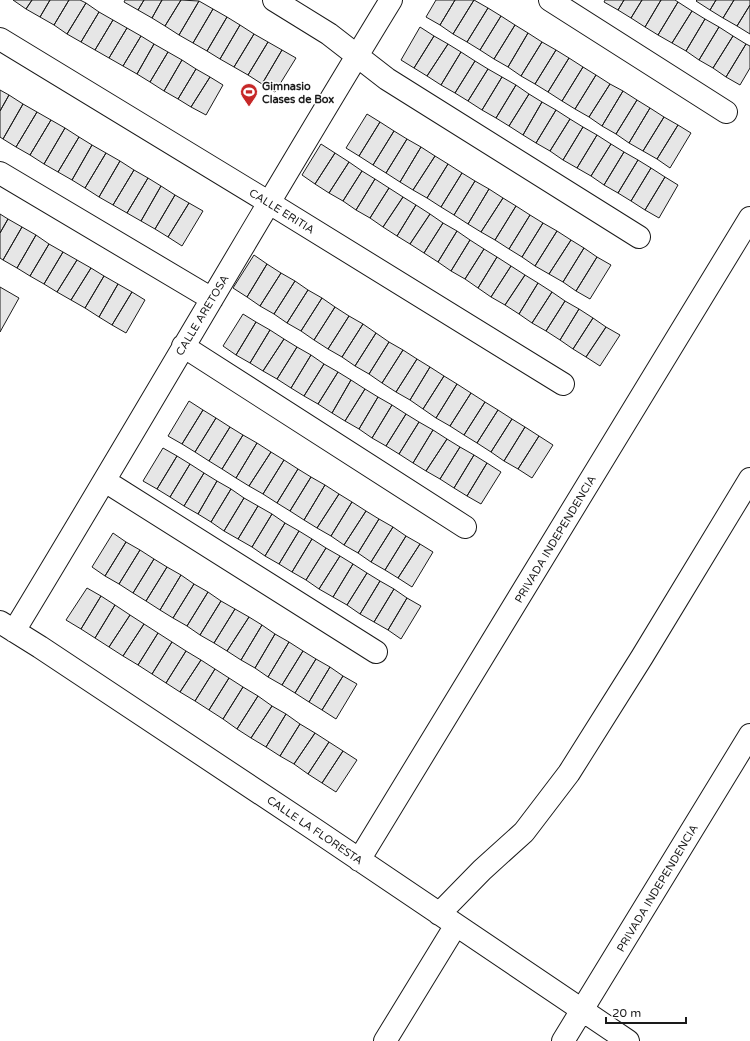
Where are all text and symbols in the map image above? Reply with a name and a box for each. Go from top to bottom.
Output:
place label: Gimnasio Clases de Box [262,80,334,106]
sports icon: Gimnasio Clases de Box [239,82,259,107]
street label: CALLE ERITIA [247,186,317,237]
street label: CALLE ARETOSA [173,273,232,358]
street label: PRIVADA INDEPENDENCIA [512,473,599,605]
street label: CALLE LA FLORESTA [264,793,365,867]
street label: PRIVADA INDEPENDENCIA [614,822,701,954]
scale bar [606,999,686,1025]
text: 20 m [612,1006,641,1020]

